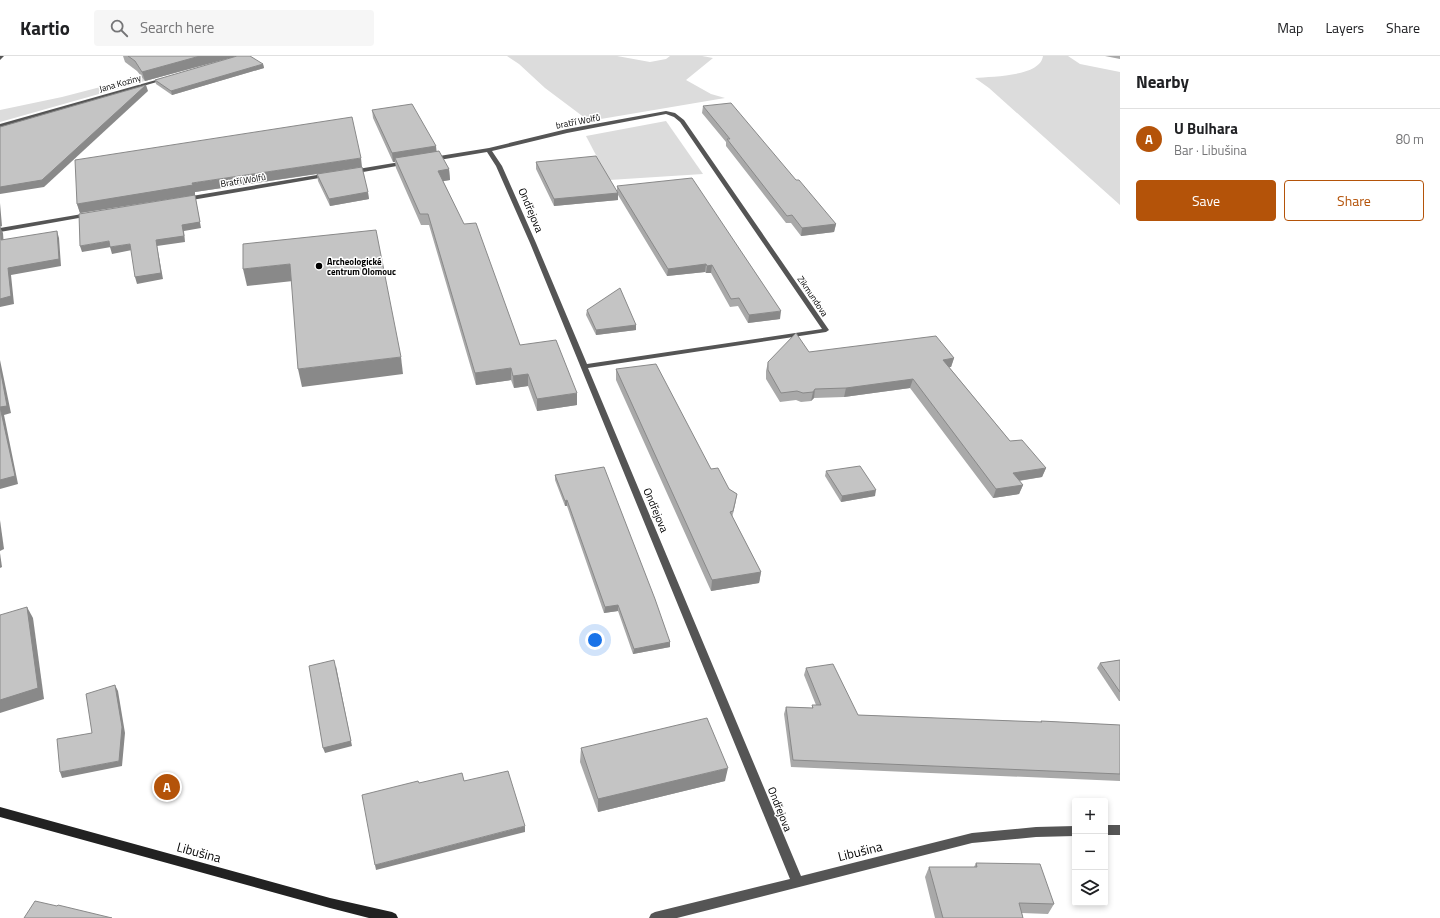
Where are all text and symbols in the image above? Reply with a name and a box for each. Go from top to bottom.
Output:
search box [94,10,374,46]
text: Kartio [20,13,70,42]
text: Search here [140,16,214,39]
icon: search [108,17,130,39]
text: Map [1277,17,1303,38]
text: Layers [1325,17,1364,38]
text: Share [1386,17,1420,38]
text: Nearby [1136,69,1189,95]
street label: Jana Koziny [97,71,143,95]
street label: bratří Wolfů [555,110,602,132]
text: U Bulhara [1174,117,1238,140]
text: A [1145,129,1153,149]
text: 80 m [1396,129,1424,149]
text: Bar · Libušina [1174,140,1247,160]
street label: Bratří Wolfů [219,170,267,190]
button: Save [1136,180,1276,221]
button: Share [1284,180,1424,221]
street label: Ondřejova [514,185,548,235]
place label: Archeologické centrum Olomouc [327,255,396,278]
marker: Archeologické centrum Olomouc [314,261,324,271]
street label: Zikmundova [795,273,832,319]
street label: Ondřejova [639,485,673,535]
your location [585,630,605,650]
pin: A [154,772,180,802]
street label: Ondřejova [764,784,796,834]
map controls [1072,798,1108,906]
button: + [1072,798,1108,834]
button: − [1072,834,1108,870]
street label: Libušina [175,836,224,868]
street label: Libušina [836,836,885,866]
button: layers [1072,870,1108,906]

